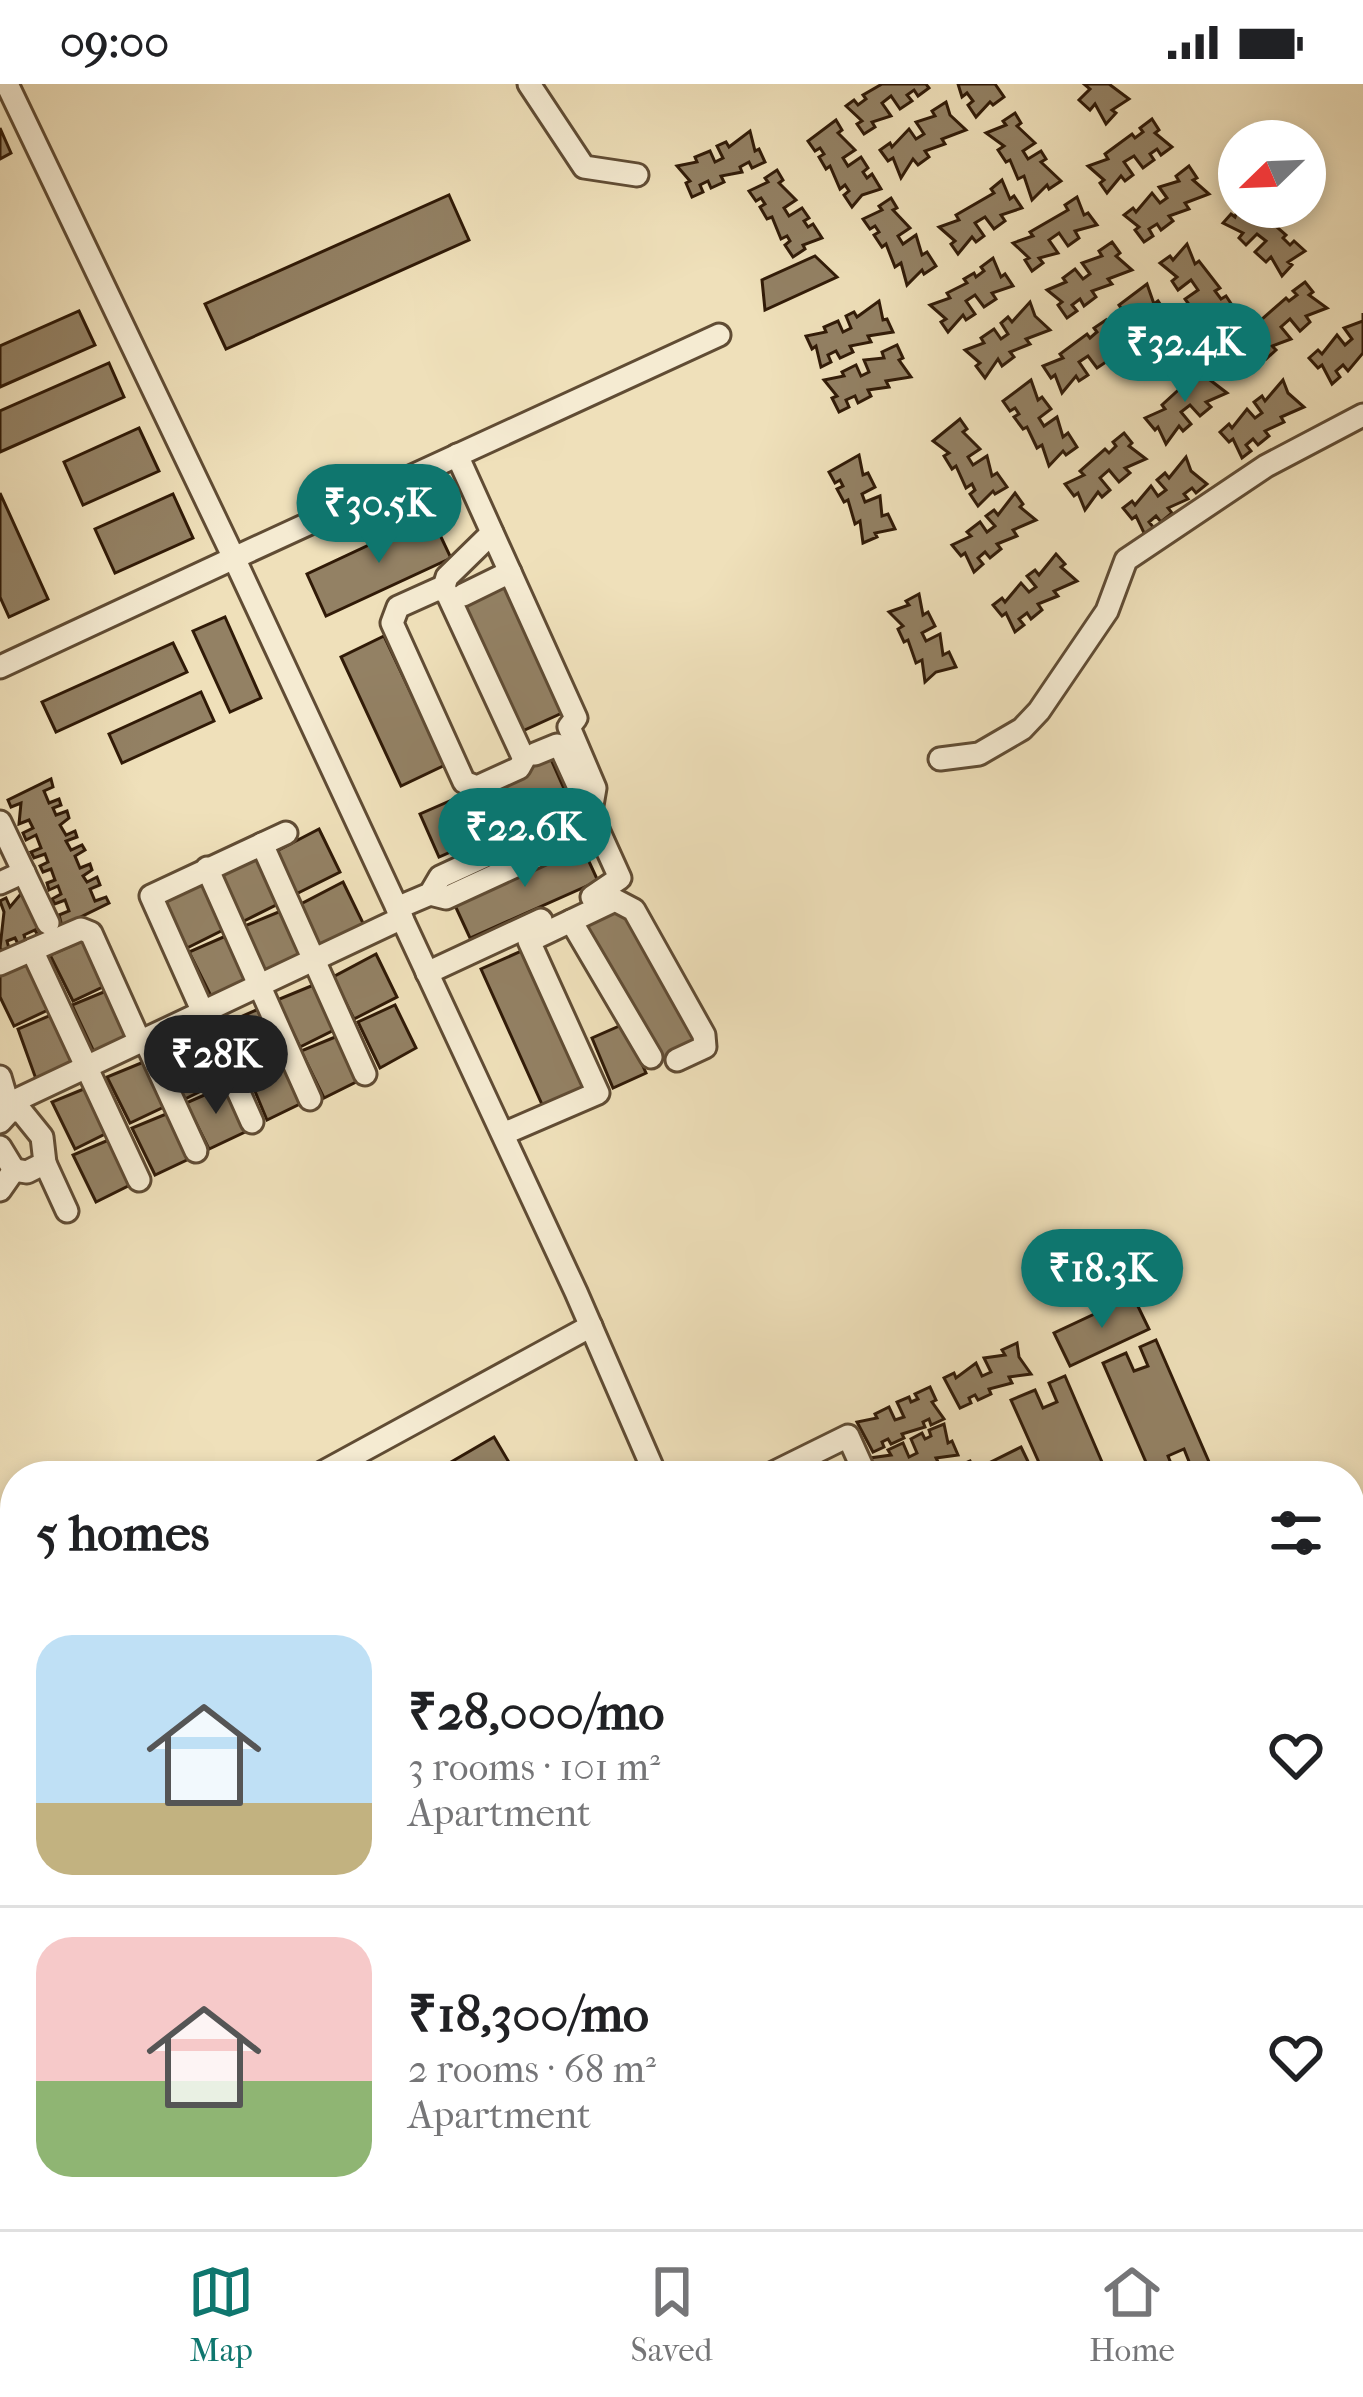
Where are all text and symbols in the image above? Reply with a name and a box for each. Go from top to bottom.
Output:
text: 09:00 [60,16,169,69]
north arrow [1218,120,1326,228]
map controls [1218,120,1326,228]
pin: ₹32.4K [1087,303,1283,405]
text: ₹32.4K [1126,319,1244,365]
pin: ₹30.5K [281,464,477,566]
text: ₹30.5K [324,480,434,526]
pin: ₹22.6K [427,788,623,890]
text: ₹22.6K [465,804,585,850]
pin: ₹28K [145,1015,287,1117]
text: ₹28K [171,1031,261,1077]
pin: ₹18.3K [1004,1229,1200,1331]
text: ₹18.3K [1048,1245,1156,1291]
icon: filters [1263,1500,1329,1566]
text: 5 homes [36,1503,209,1563]
text: ₹28,000/mo [408,1682,664,1742]
icon: home [132,1683,276,1827]
icon: heart [1263,1722,1329,1788]
text: 3 rooms · 101 m² [408,1744,660,1790]
text: Apartment [408,1790,591,1836]
text: ₹18,300/mo [408,1984,649,2044]
icon: home [132,1985,276,2129]
icon: heart [1263,2024,1329,2090]
text: 2 rooms · 68 m² [408,2046,656,2092]
text: Apartment [408,2092,591,2138]
tab: Map [188,2259,254,2370]
tab: Saved [631,2259,712,2370]
tab: Home [1089,2259,1175,2370]

